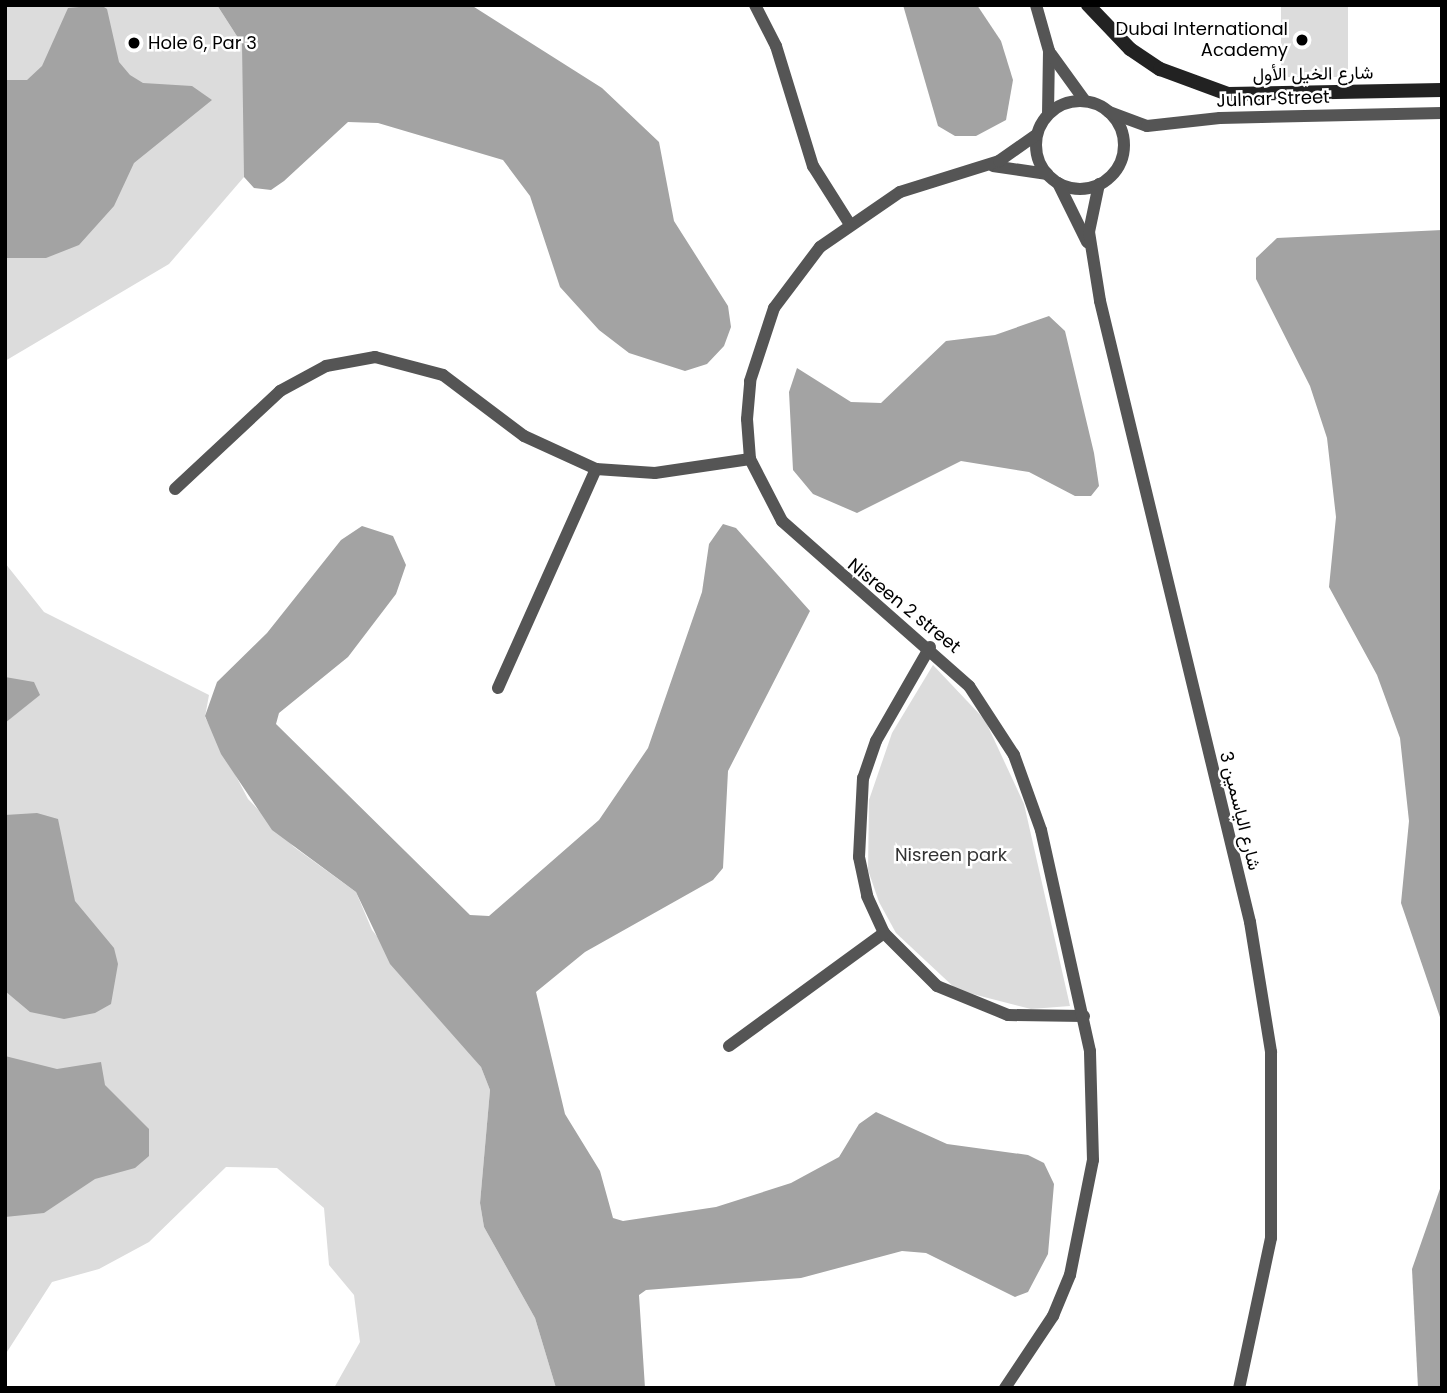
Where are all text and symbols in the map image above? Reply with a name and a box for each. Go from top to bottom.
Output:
place label: Dubai International Academy [1116,19,1288,61]
place label: Hole 6, Par 3 [148,32,257,54]
marker: Dubai International Academy [1294,32,1310,48]
marker: Hole 6, Par 3 [126,35,142,51]
street label: شارع الخيل الأول [1253,62,1373,86]
street label: Julnar Street [1216,86,1330,112]
street label: Nisreen 2 street [843,554,965,658]
street label: شارع الياسمين 3 [1215,749,1265,873]
park label: Nisreen park [895,844,1007,866]

